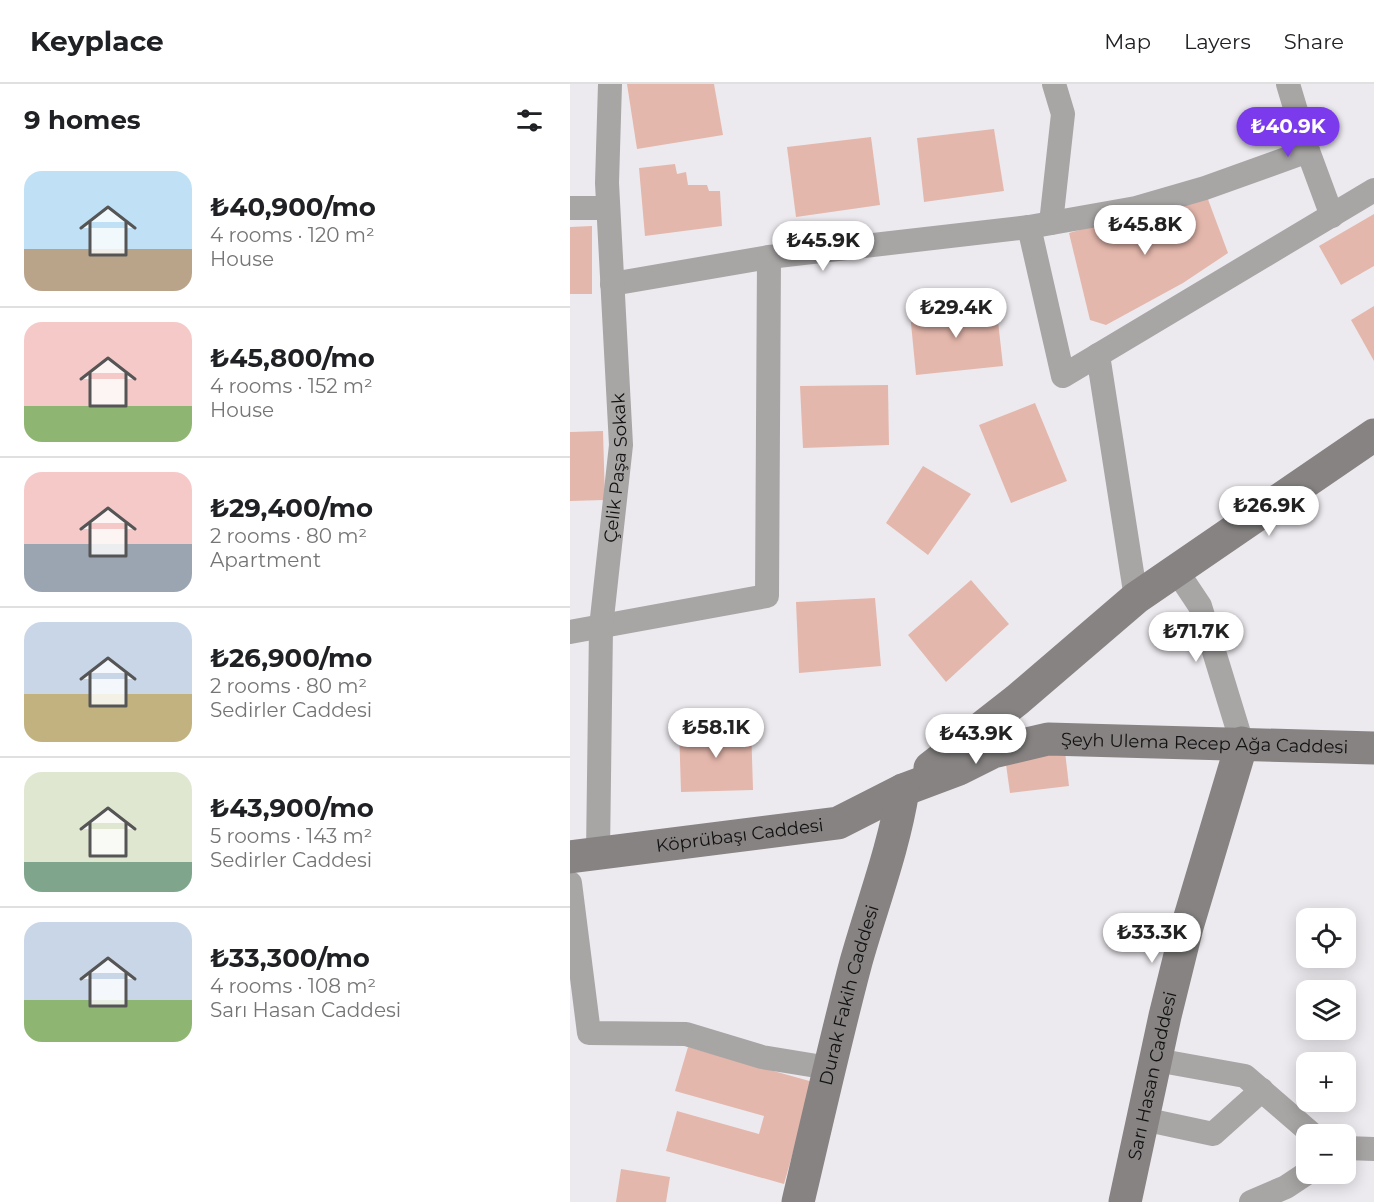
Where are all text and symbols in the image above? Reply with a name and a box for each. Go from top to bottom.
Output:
text: Keyplace [30,24,164,58]
text: Map [1104,29,1151,54]
text: Layers [1184,29,1251,54]
text: Share [1284,29,1344,54]
text: 9 homes [24,104,141,136]
icon: filters [513,104,546,137]
pin: ₺40.9K [1239,107,1337,158]
text: ₺40.9K [1251,114,1325,138]
text: ₺40,900/mo [210,191,376,223]
icon: home [72,195,144,267]
pin: ₺45.8K [1096,205,1194,256]
text: ₺45.8K [1108,212,1182,236]
pin: ₺45.9K [774,221,872,272]
text: 4 rooms · 120 m² [210,223,375,247]
text: ₺45.9K [786,228,860,252]
text: House [210,247,274,271]
pin: ₺29.4K [907,288,1005,339]
text: ₺29.4K [920,295,992,319]
text: ₺45,800/mo [210,342,375,374]
icon: home [72,346,144,418]
text: 4 rooms · 152 m² [210,374,373,398]
street label: Çelik Paşa Sokak [599,392,632,544]
text: House [210,398,274,422]
pin: ₺26.9K [1220,486,1318,537]
text: ₺29,400/mo [210,492,373,524]
text: ₺26.9K [1233,493,1305,517]
icon: home [72,496,144,568]
text: 2 rooms · 80 m² [210,524,367,548]
text: Apartment [210,548,321,572]
pin: ₺71.7K [1147,612,1245,663]
text: ₺71.7K [1163,619,1229,643]
text: ₺26,900/mo [210,642,372,674]
icon: home [72,646,144,718]
text: 2 rooms · 80 m² [210,674,367,698]
text: Sedirler Caddesi [210,698,372,722]
pin: ₺58.1K [667,708,765,759]
pin: ₺43.9K [927,714,1025,765]
text: ₺58.1K [682,715,750,739]
text: ₺43.9K [939,721,1013,745]
street label: Şeyh Ulema Recep Ağa Caddesi [1061,728,1348,758]
text: ₺43,900/mo [210,792,374,824]
icon: home [72,796,144,868]
street label: Köprübaşı Caddesi [655,814,825,857]
text: 5 rooms · 143 m² [210,824,372,848]
text: Sedirler Caddesi [210,848,372,872]
street label: Durak Fakih Caddesi [815,902,884,1088]
map controls [1296,908,1356,1184]
button: locate [1296,908,1356,968]
pin: ₺33.3K [1103,913,1201,964]
text: ₺33.3K [1117,920,1187,944]
text: ₺33,300/mo [210,942,370,974]
icon: home [72,946,144,1018]
text: 4 rooms · 108 m² [210,974,376,998]
button: layers [1296,980,1356,1040]
street label: Sarı Hasan Caddesi [1123,989,1182,1162]
text: Sarı Hasan Caddesi [210,998,401,1022]
button: + [1296,1052,1356,1112]
button: − [1296,1124,1356,1184]

